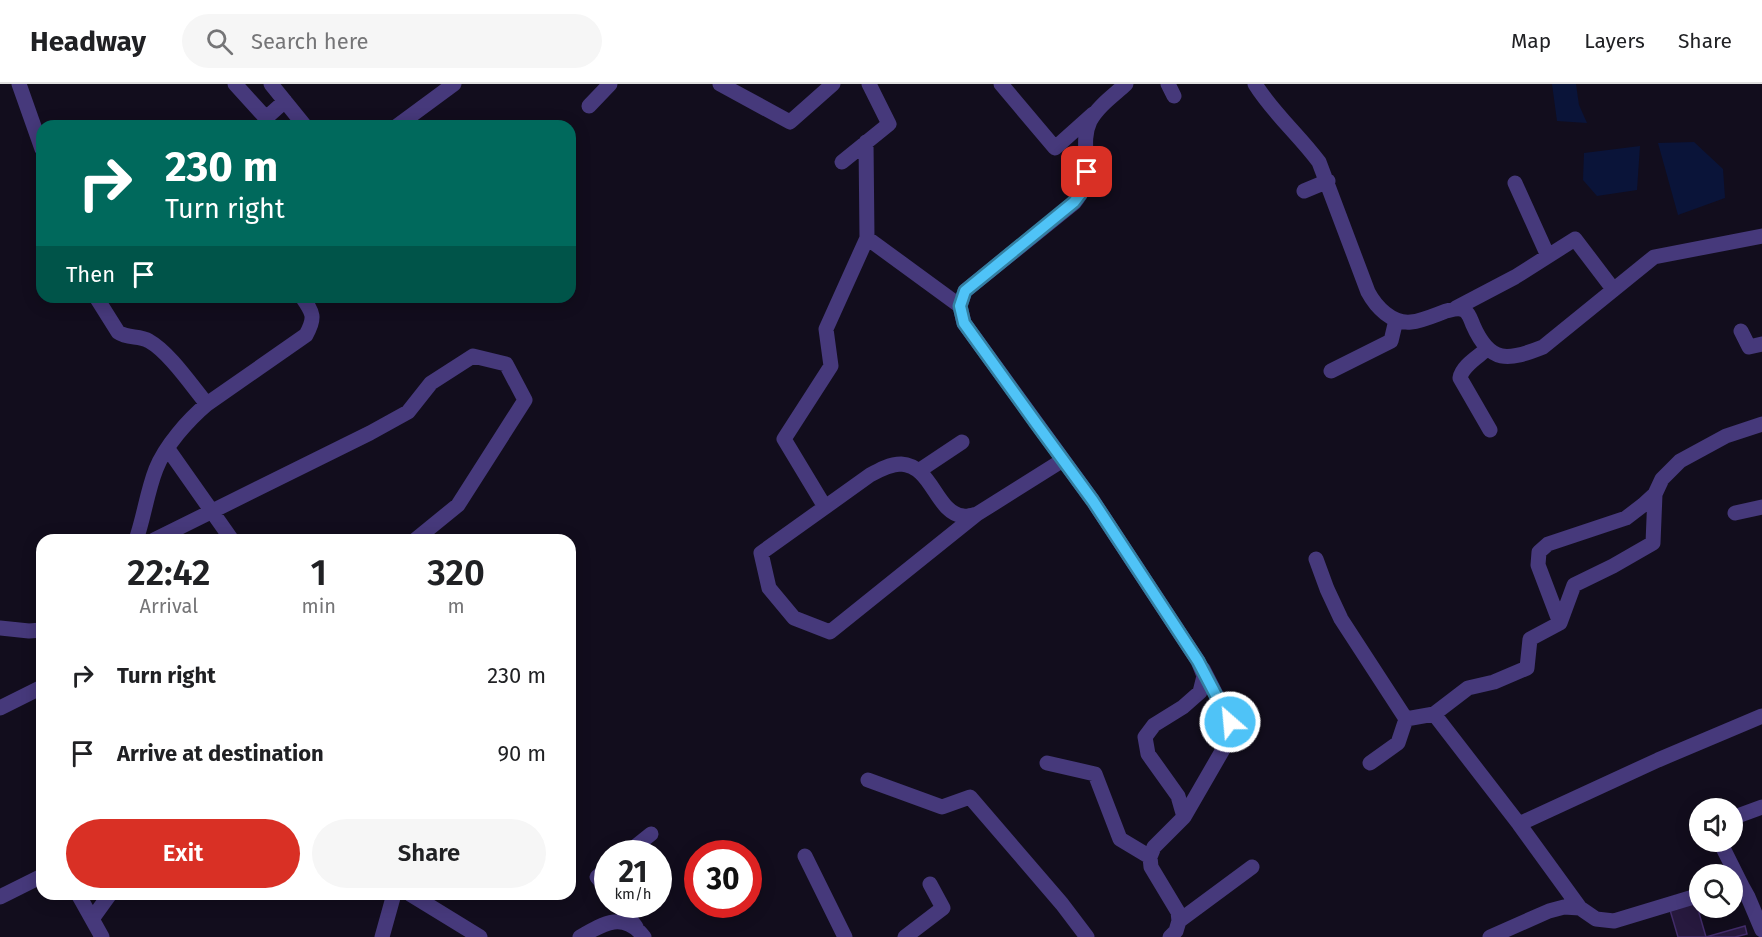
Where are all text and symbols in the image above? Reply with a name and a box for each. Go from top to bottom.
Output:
search box [182,14,602,68]
text: Headway [30,25,146,58]
icon: search [203,25,236,58]
text: Search here [251,28,369,55]
text: Map [1511,28,1551,54]
text: Layers [1584,28,1645,54]
text: Share [1678,28,1732,54]
text: 230 m [165,142,278,192]
icon: right [66,144,144,222]
pin [1061,146,1112,197]
icon: arrive [1070,155,1103,188]
text: Turn right [165,193,285,225]
icon: arrive [127,258,160,291]
text: Then [66,261,115,288]
text: 22:42 [127,551,210,595]
text: 1 [311,551,327,595]
text: 320 [427,551,485,595]
text: Arrival [139,594,198,618]
text: min [302,594,336,618]
text: m [447,594,465,618]
icon: right [66,659,99,692]
text: Turn right [117,662,216,689]
text: 230 m [487,662,546,689]
position arrow [1198,690,1262,754]
icon: arrive [66,737,99,770]
text: Arrive at destination [117,740,324,767]
text: 90 m [497,740,546,767]
map controls [1689,798,1743,918]
button: sound [1689,798,1743,852]
button: Exit [66,819,300,888]
button: Share [312,819,546,888]
speed limit sign: 30 [684,840,762,918]
text: 21 [619,854,647,890]
button: search [1689,864,1743,918]
text: km/h [614,885,652,903]

